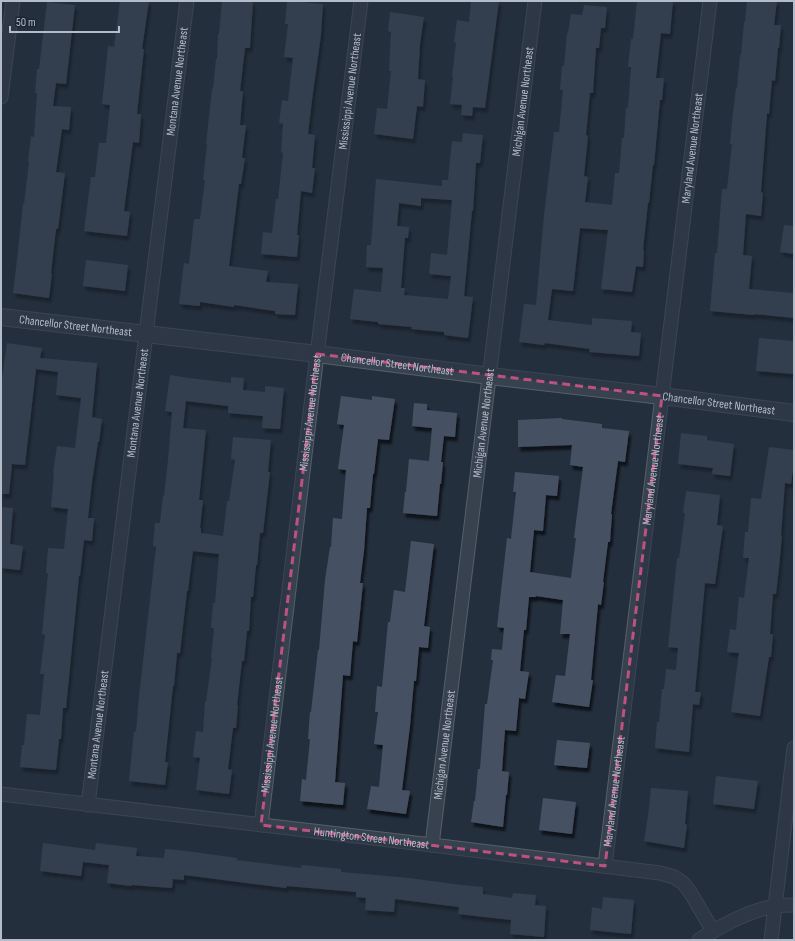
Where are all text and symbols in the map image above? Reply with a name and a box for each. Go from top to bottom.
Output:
scale bar [10,8,119,34]
text: 50 m [16,15,36,30]
street label: Montana Avenue Northeast [163,26,192,137]
street label: Mississippi Avenue Northeast [336,32,365,150]
street label: Michigan Avenue Northeast [509,46,537,157]
street label: Maryland Avenue Northeast [678,92,707,204]
street label: Chancellor Street Northeast [18,312,133,340]
street label: Montana Avenue Northeast [124,347,152,458]
street label: Chancellor Street Northeast [340,350,455,379]
street label: Mississippi Avenue Northeast [296,354,325,472]
street label: Michigan Avenue Northeast [470,367,498,479]
street label: Chancellor Street Northeast [662,389,776,419]
street label: Maryland Avenue Northeast [639,414,668,526]
street label: Montana Avenue Northeast [84,669,113,780]
street label: Mississippi Avenue Northeast [258,675,287,794]
street label: Michigan Avenue Northeast [431,689,459,800]
street label: Maryland Avenue Northeast [600,735,629,848]
street label: Huntington Street Northeast [313,824,430,853]

